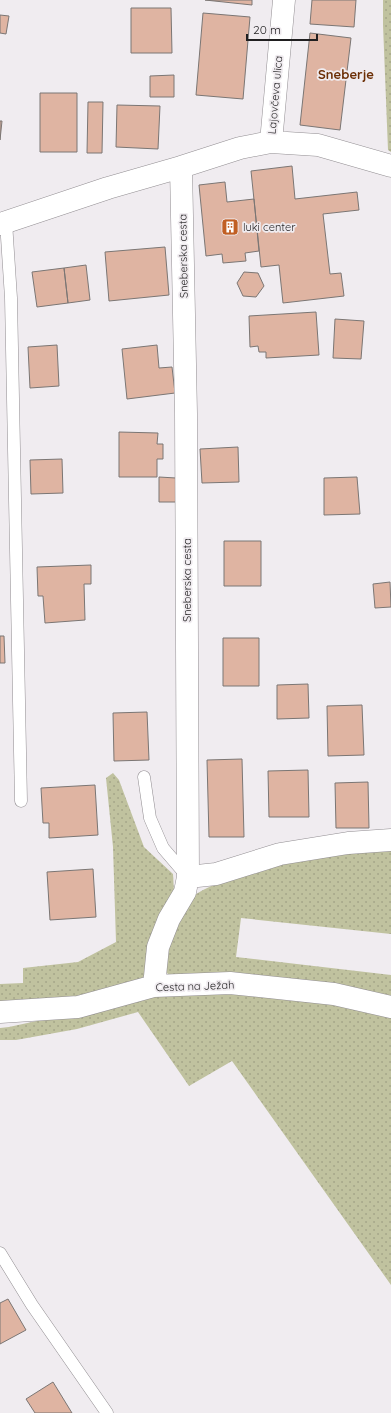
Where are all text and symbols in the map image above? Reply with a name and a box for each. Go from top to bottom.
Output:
scale bar [247,16,317,42]
text: 20 m [253,22,281,37]
street label: Lajovčeva ulica [265,55,285,135]
district label: Sneberje [318,66,374,82]
street label: Sneberska cesta [175,214,191,298]
building icon: luki center [220,217,240,237]
place label: luki center [243,220,296,234]
street label: Sneberska cesta [180,538,194,622]
street label: Cesta na Ježah [155,978,235,994]

